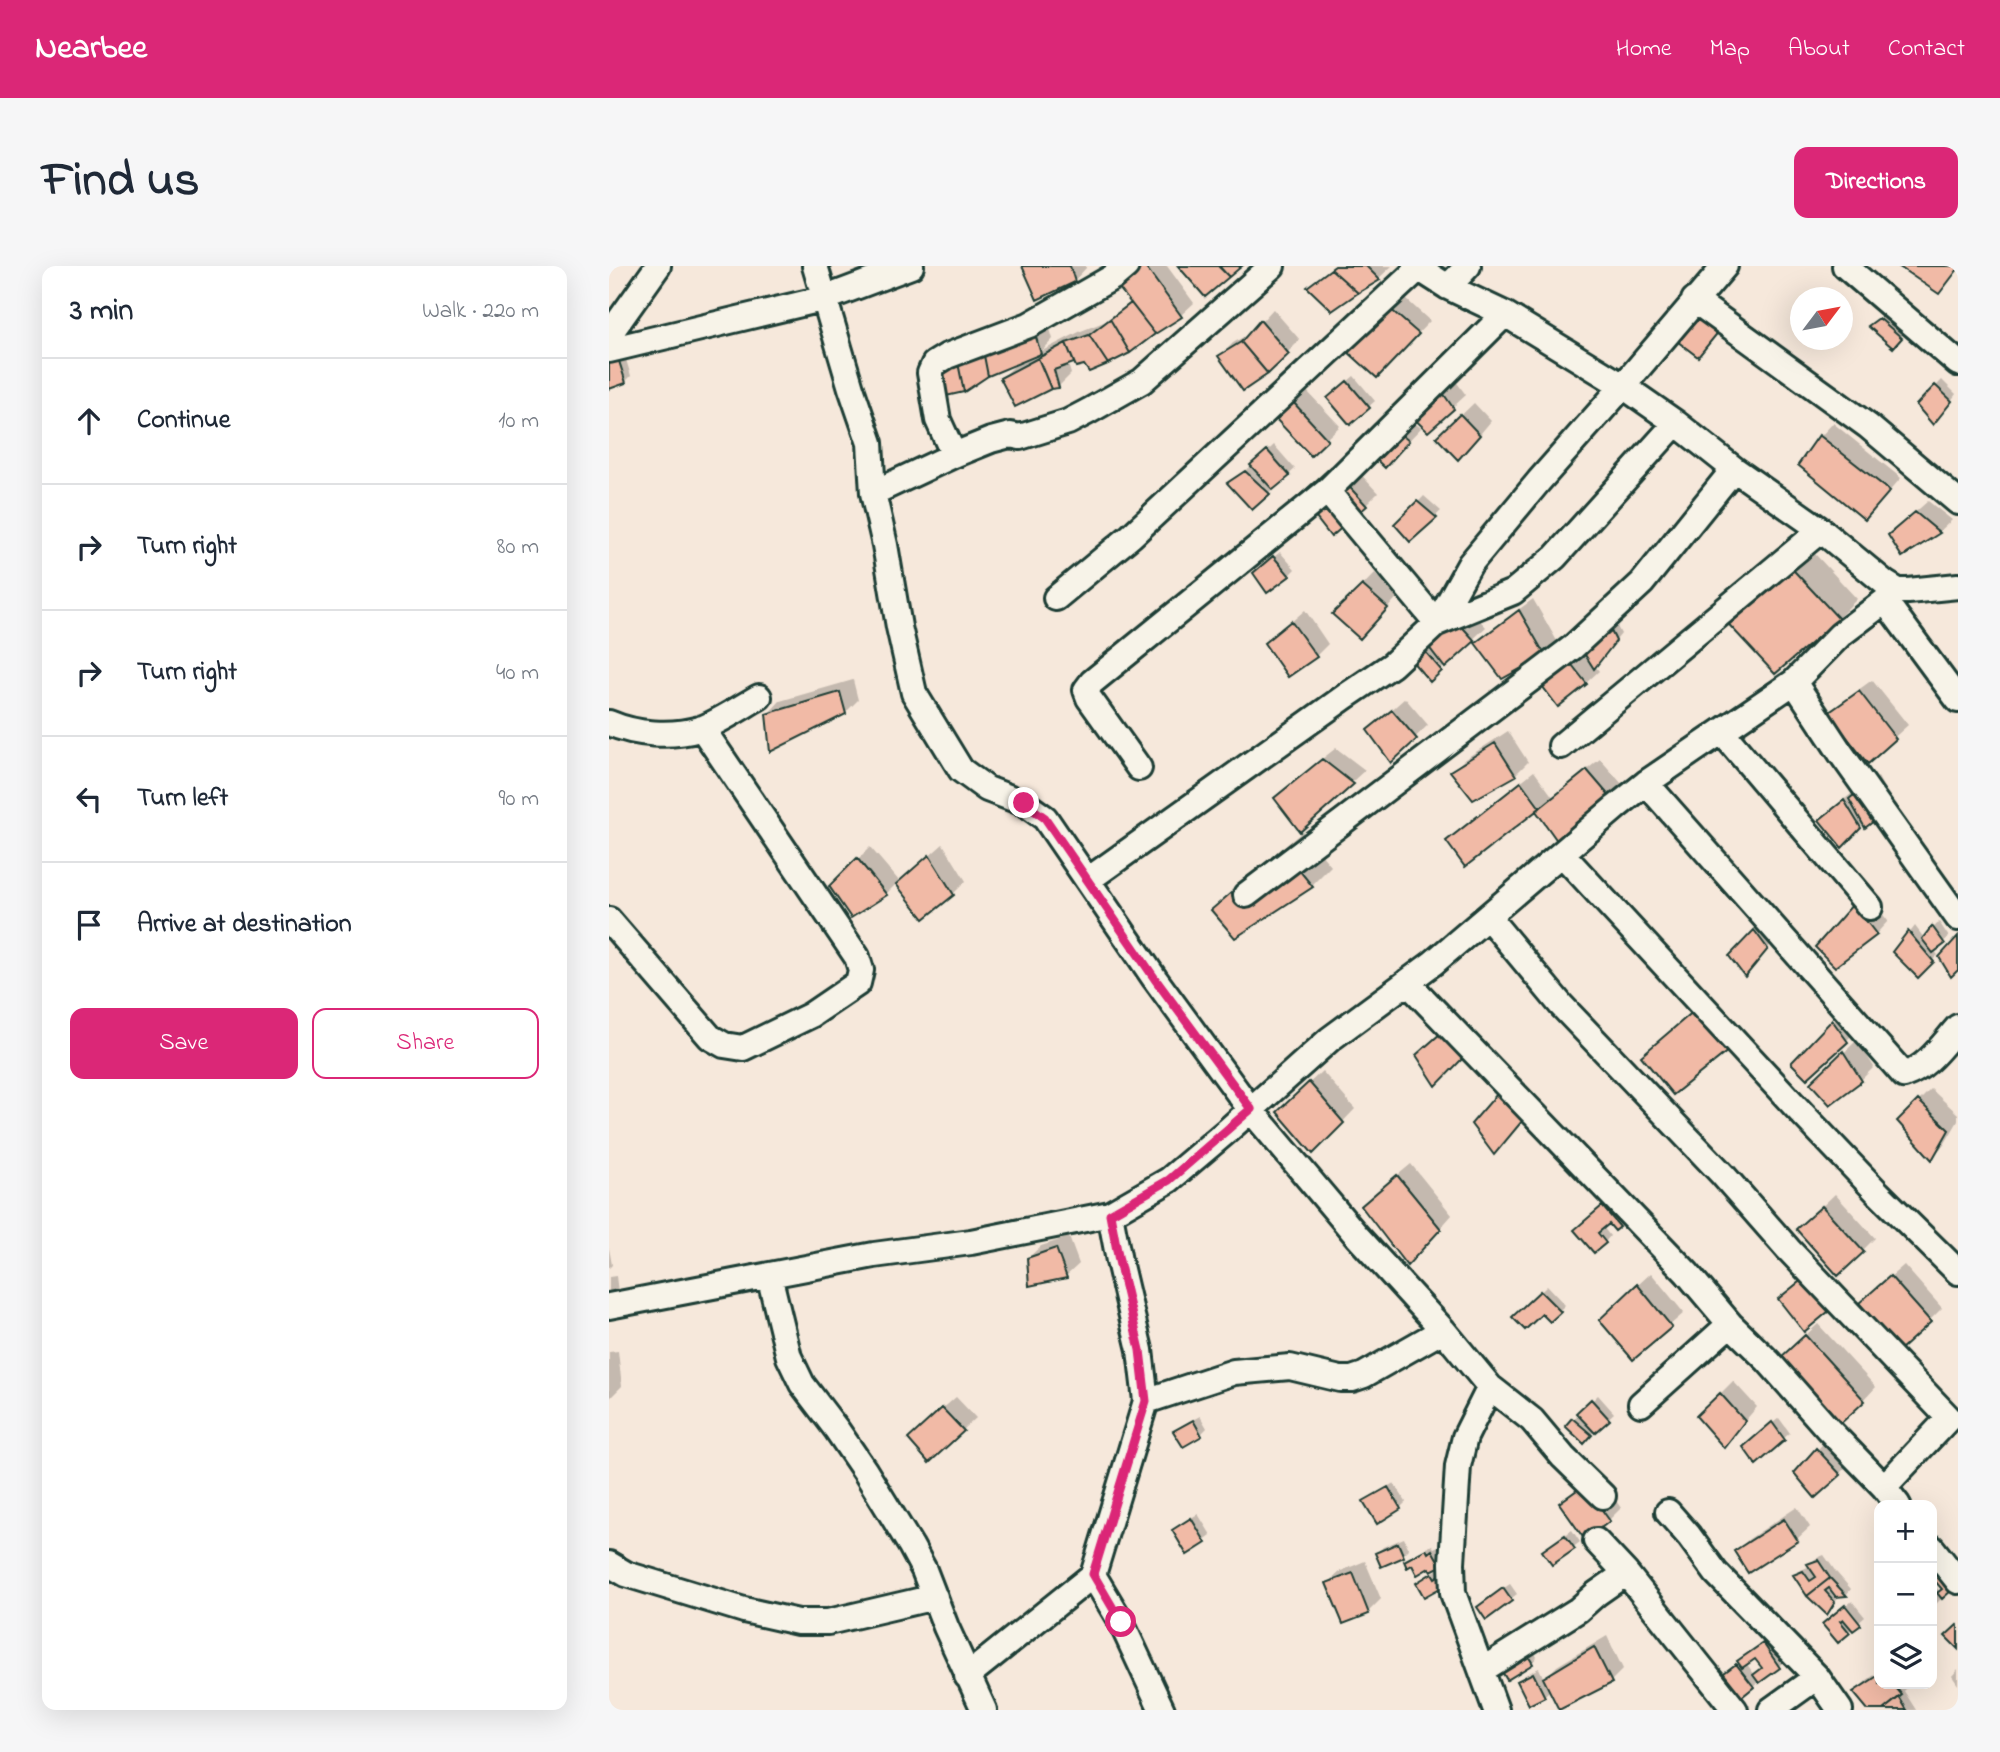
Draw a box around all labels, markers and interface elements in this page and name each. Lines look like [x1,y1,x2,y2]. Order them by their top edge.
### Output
text: Nearbee [35,25,147,73]
text: Home [1616,32,1672,67]
text: Map [1710,32,1750,67]
text: About [1788,32,1850,67]
text: Contact [1888,32,1965,67]
text: Find us [42,146,199,218]
button: Directions [1794,147,1958,218]
north arrow [1790,287,1853,350]
text: 3 min [70,290,133,334]
text: Walk · 220 m [422,295,539,328]
icon: ahead [70,402,108,440]
text: Continue [137,402,230,440]
text: 10 m [498,405,539,438]
icon: right [70,528,108,566]
text: Turn right [137,528,237,566]
text: 80 m [497,531,539,564]
icon: right [70,654,108,692]
text: Turn right [137,654,237,692]
text: 40 m [496,657,539,690]
icon: left [70,780,108,818]
text: Turn left [137,780,228,818]
text: 90 m [499,783,539,816]
route end [1008,787,1039,818]
icon: arrive [70,906,108,944]
text: Arrive at destination [137,906,352,944]
button: Save [70,1008,298,1079]
button: Share [312,1008,539,1079]
map controls [1874,1500,1937,1689]
button: + [1874,1500,1937,1563]
button: − [1874,1563,1937,1626]
route start [1105,1606,1136,1637]
button: layers [1874,1626,1937,1689]

